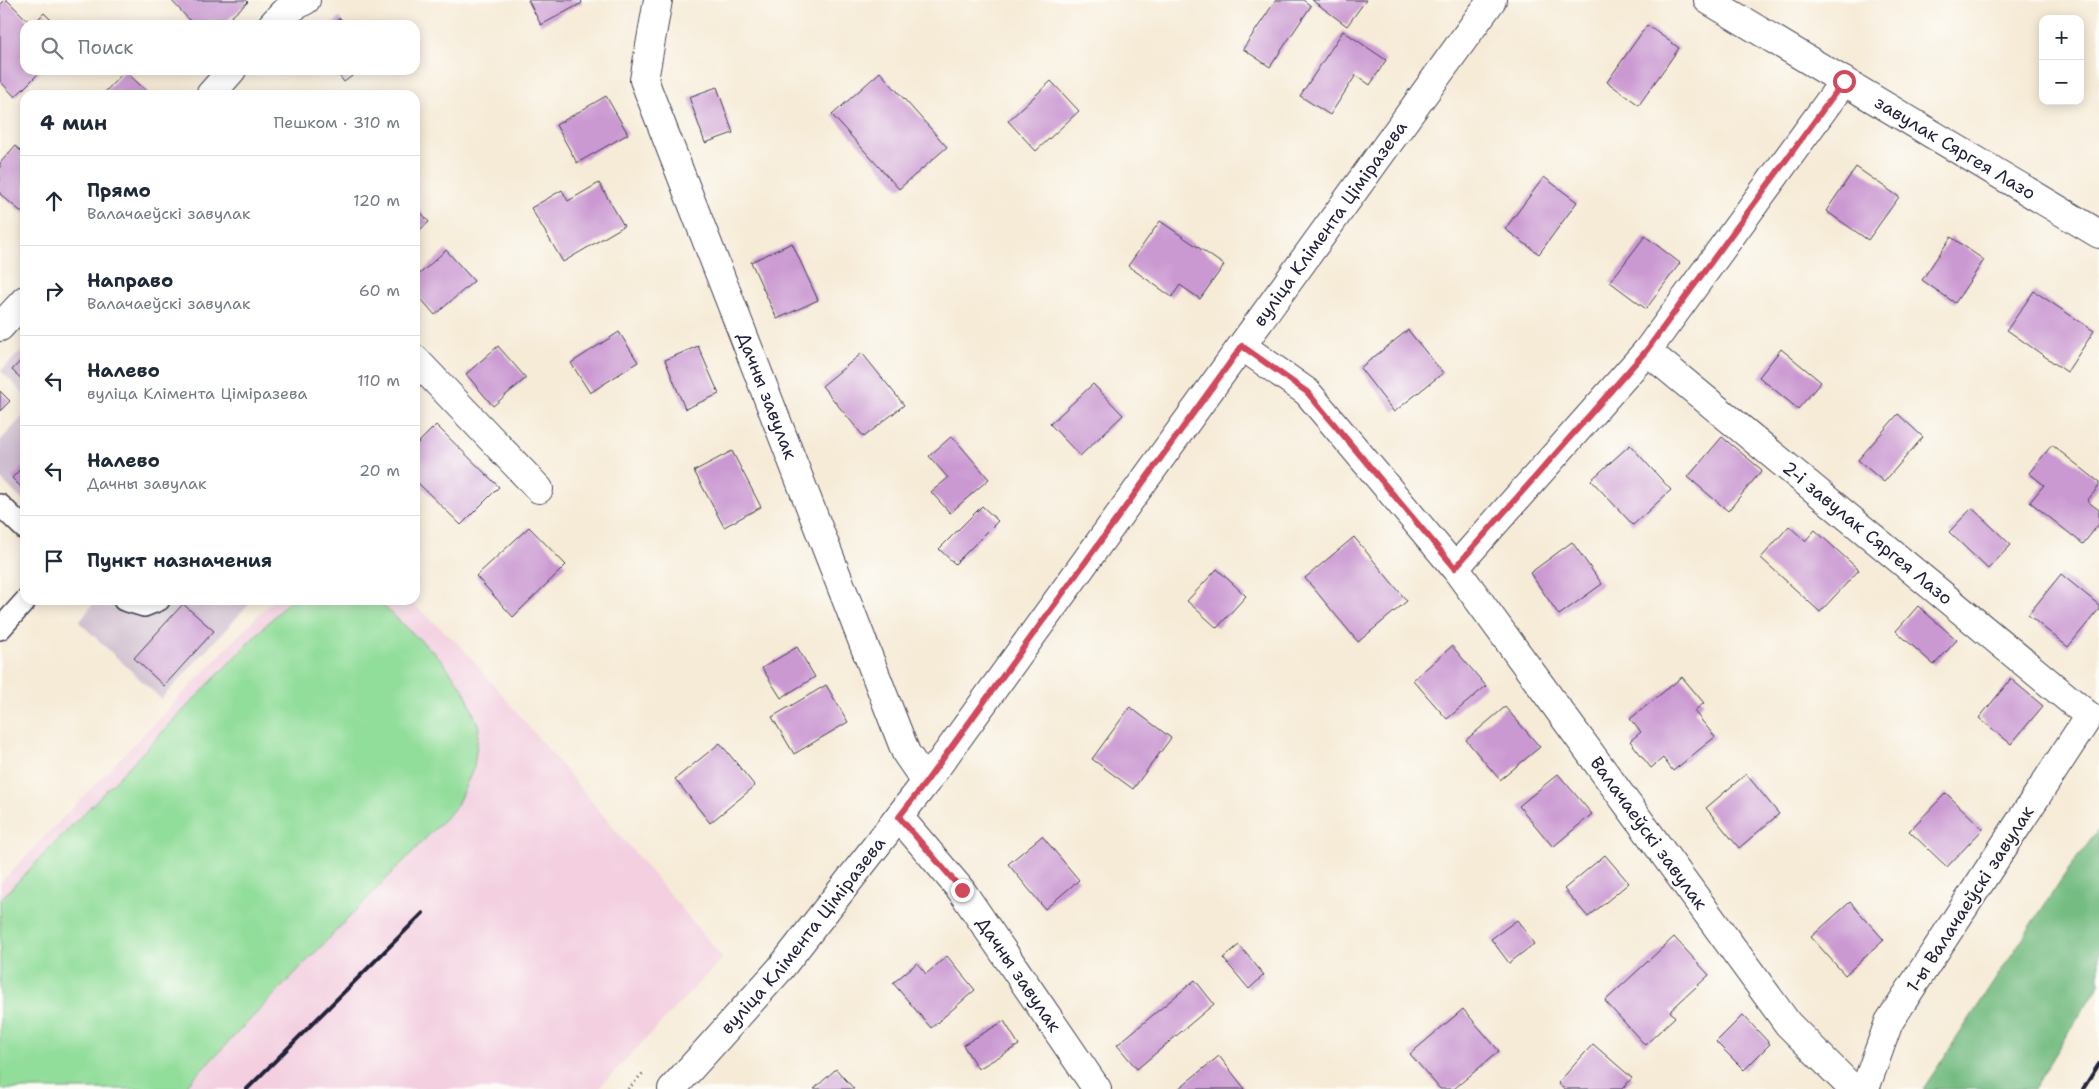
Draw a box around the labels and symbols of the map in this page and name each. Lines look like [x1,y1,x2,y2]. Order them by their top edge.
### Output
route start [1833,70,1856,93]
street label: завулак Сяргея Лазо [1870,90,2040,205]
street label: вуліца Клімента Ціміразева [1248,116,1413,331]
street label: Дачны завулак [731,329,803,463]
street label: 2-і завулак Сяргея Лазо [1778,456,1958,610]
street label: Валачаеўскі завулак [1585,752,1713,915]
street label: 1-ы Валачаеўскі завулак [1901,801,2040,997]
street label: вуліца Клімента Ціміразева [715,832,891,1039]
route end [951,879,974,902]
street label: Дачны завулак [971,912,1067,1037]

